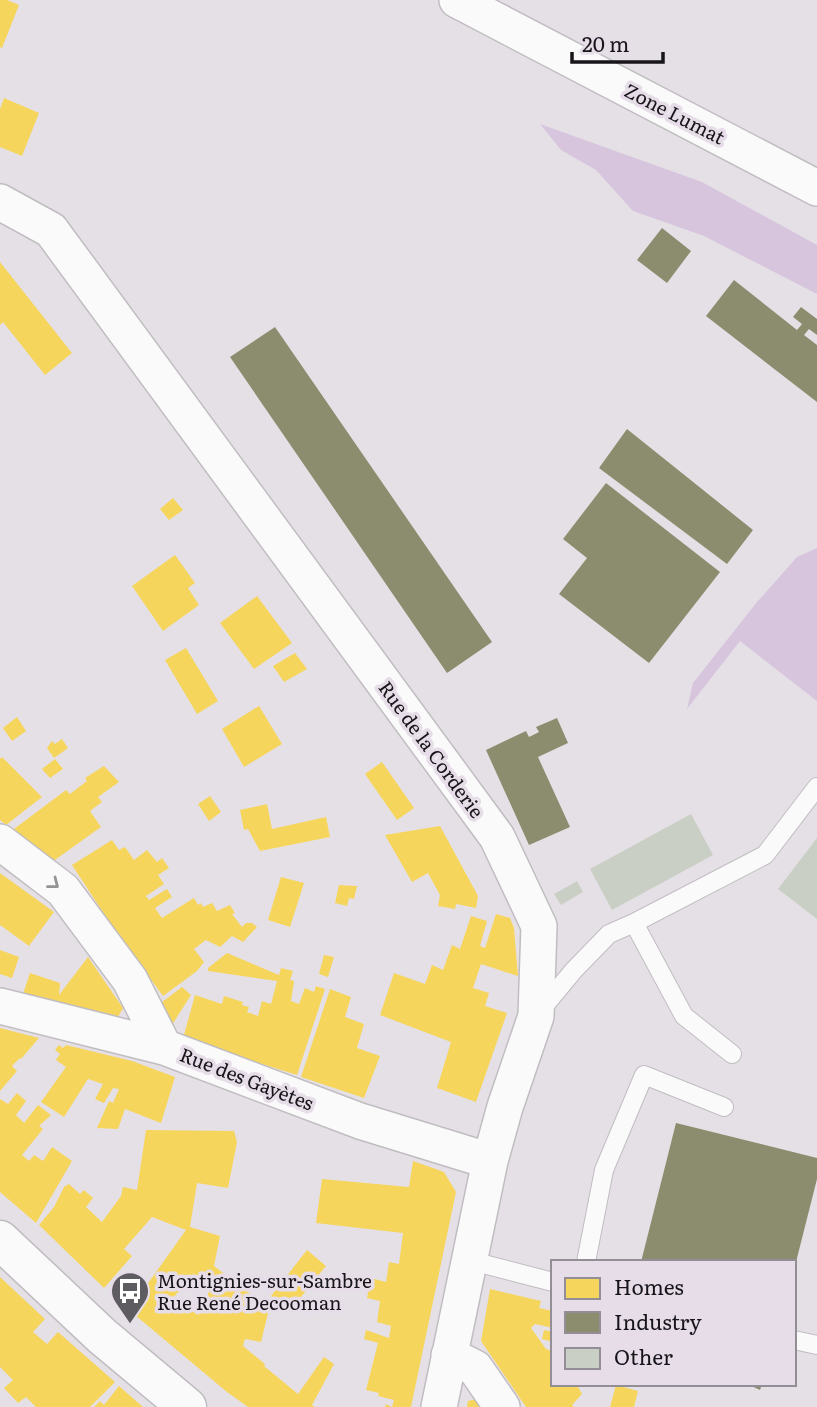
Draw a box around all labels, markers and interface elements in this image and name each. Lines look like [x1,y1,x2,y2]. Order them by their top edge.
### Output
scale bar [572,21,663,65]
text: 20 m [582,27,629,58]
street label: Zone Lumat [620,76,730,150]
street label: Rue de la Corderie [373,675,491,823]
one-way arrow [46,875,59,888]
street label: Rue des Gayètes [176,1040,318,1117]
legend [551,1260,796,1386]
place label: Montignies-sur-Sambre Rue René Decooman [157,1266,372,1316]
bus stop icon: Montignies-sur-Sambre Rue René Decooman [109,1270,151,1325]
text: Homes [614,1270,684,1301]
text: Industry [614,1305,702,1336]
text: Other [614,1340,673,1371]

